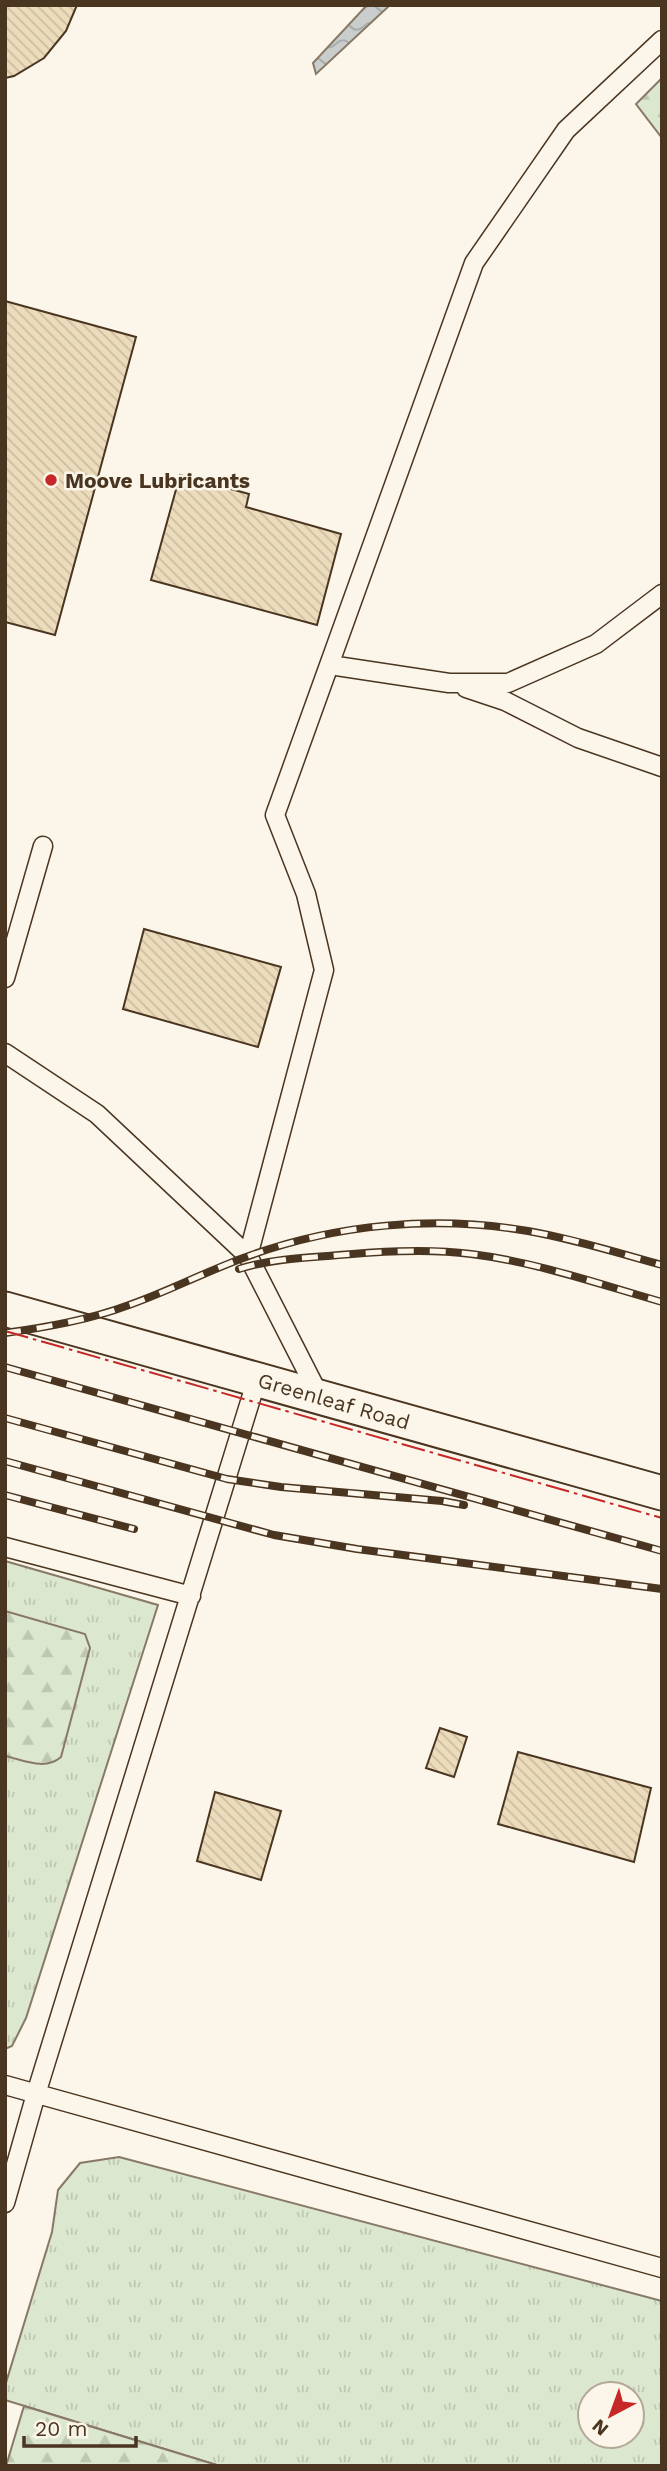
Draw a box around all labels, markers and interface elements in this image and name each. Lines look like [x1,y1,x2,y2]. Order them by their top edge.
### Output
place label: Moove Lubricants [65,468,250,493]
marker: Moove Lubricants [43,472,59,488]
street label: Greenleaf Road [255,1367,413,1435]
north arrow [576,2380,646,2450]
scale bar [24,2404,136,2448]
text: N [587,2414,613,2441]
text: 20 m [35,2416,87,2441]

